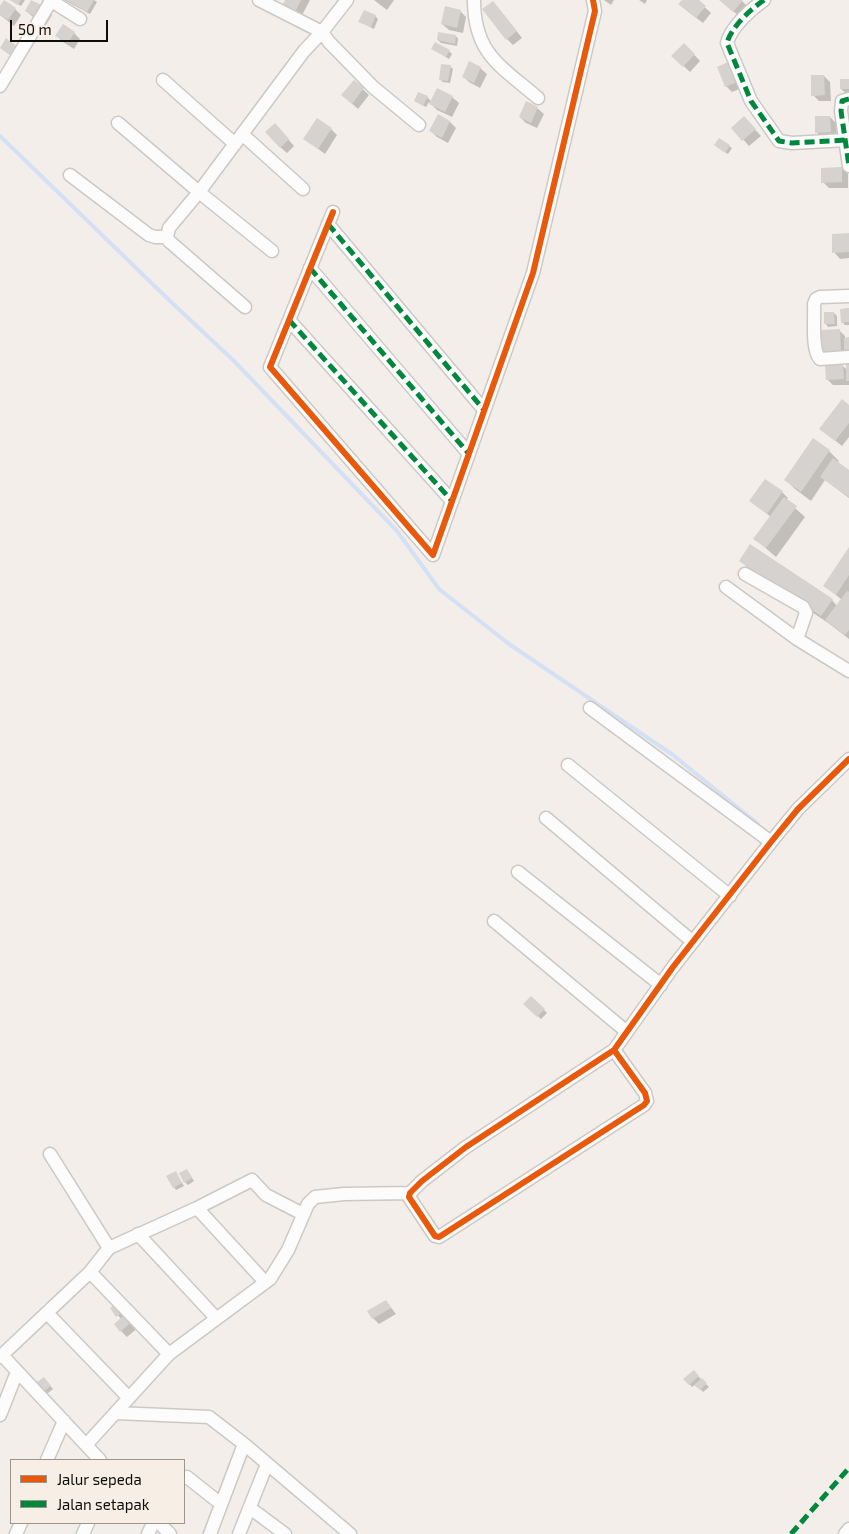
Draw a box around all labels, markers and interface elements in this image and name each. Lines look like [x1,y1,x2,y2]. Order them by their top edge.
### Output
scale bar [12,10,110,42]
text: 50 m [18,20,52,38]
legend [10,1459,185,1524]
text: Jalur sepeda [57,1470,142,1488]
text: Jalan setapak [57,1495,149,1513]

